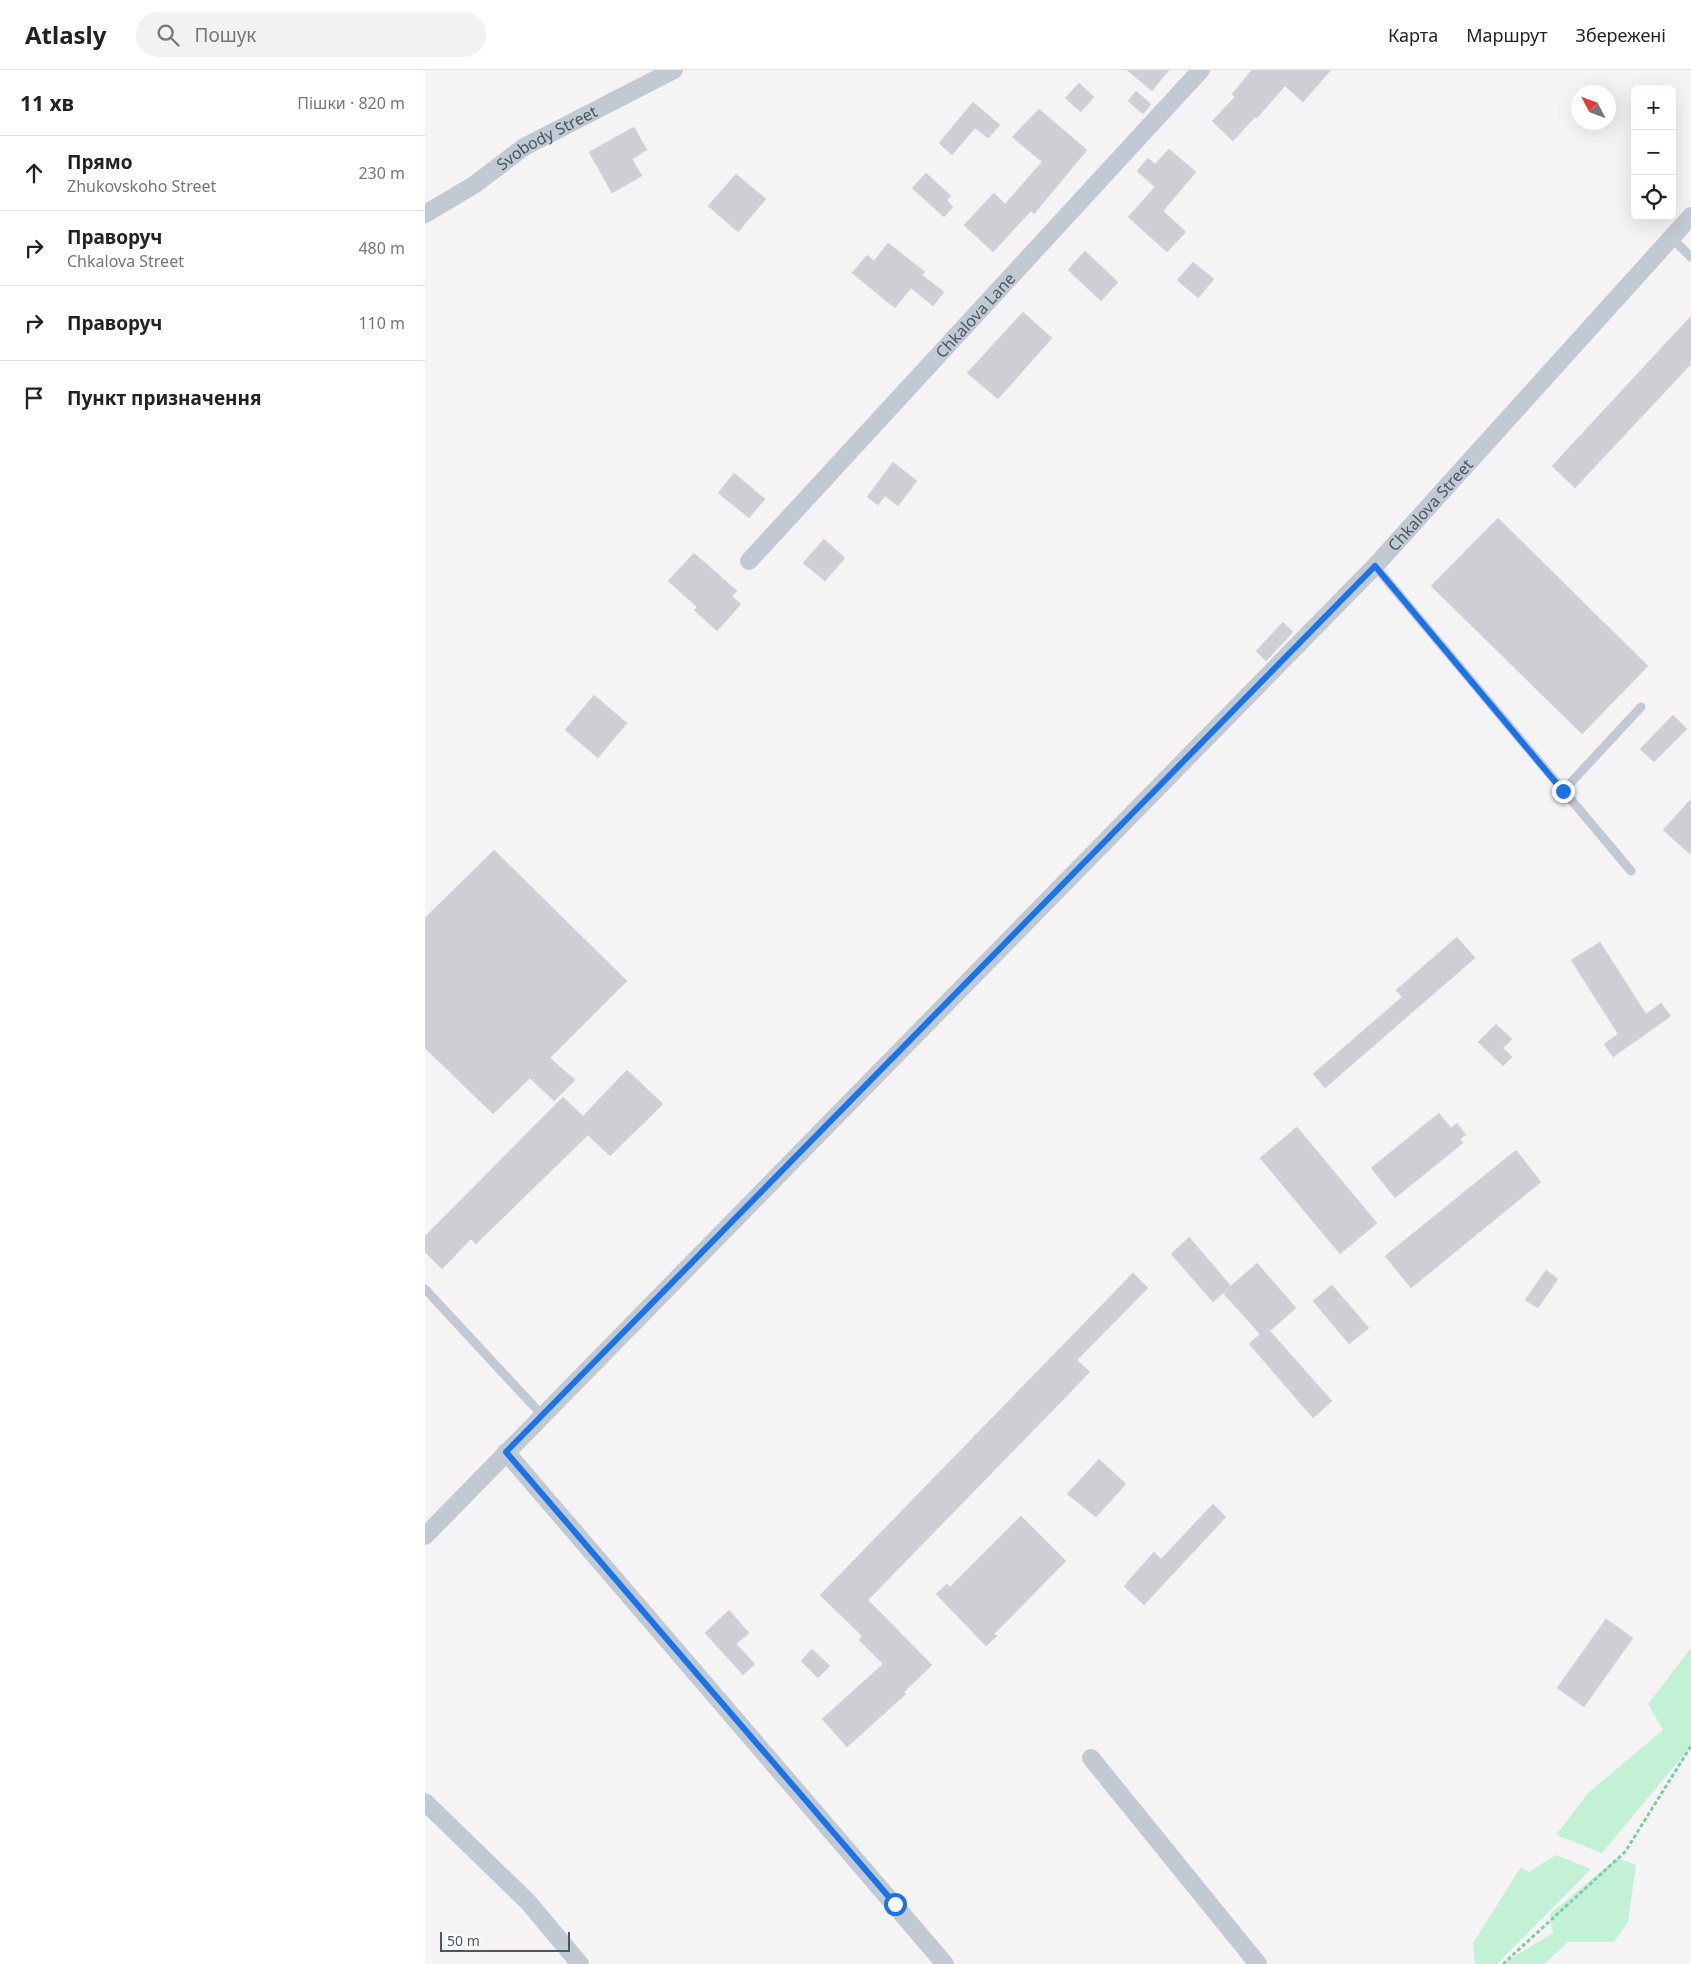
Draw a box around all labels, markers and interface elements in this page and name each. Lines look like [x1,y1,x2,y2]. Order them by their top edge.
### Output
search box [136,12,486,57]
text: Atlasly [25,18,106,51]
icon: search [154,21,182,49]
text: Пошук [194,22,256,48]
text: Карта [1388,23,1438,47]
text: Маршрут [1466,23,1548,47]
text: Збережені [1576,23,1666,47]
north arrow [1571,85,1616,130]
map controls [1631,85,1676,220]
button: + [1631,85,1676,130]
text: 11 хв [20,89,74,117]
text: Пішки · 820 m [297,92,405,114]
street label: Svobody Street [492,100,601,175]
button: − [1631,130,1676,175]
text: Прямо [67,149,133,175]
icon: ahead [20,159,48,187]
text: 230 m [358,162,405,184]
text: Zhukovskoho Street [67,175,216,197]
button: locate [1631,175,1676,220]
text: Праворуч [67,224,162,250]
icon: right [20,234,48,262]
text: 480 m [358,237,405,259]
text: Chkalova Street [67,250,184,272]
street label: Chkalova Lane [930,268,1020,363]
icon: right [20,309,48,337]
text: Праворуч [67,310,162,336]
text: 110 m [358,312,405,334]
icon: arrive [20,384,48,412]
text: Пункт призначення [67,385,261,411]
street label: Chkalova Street [1383,454,1478,556]
route end [1552,780,1575,803]
route start [884,1893,907,1916]
scale bar [440,1929,570,1952]
text: 50 m [447,1931,480,1950]

